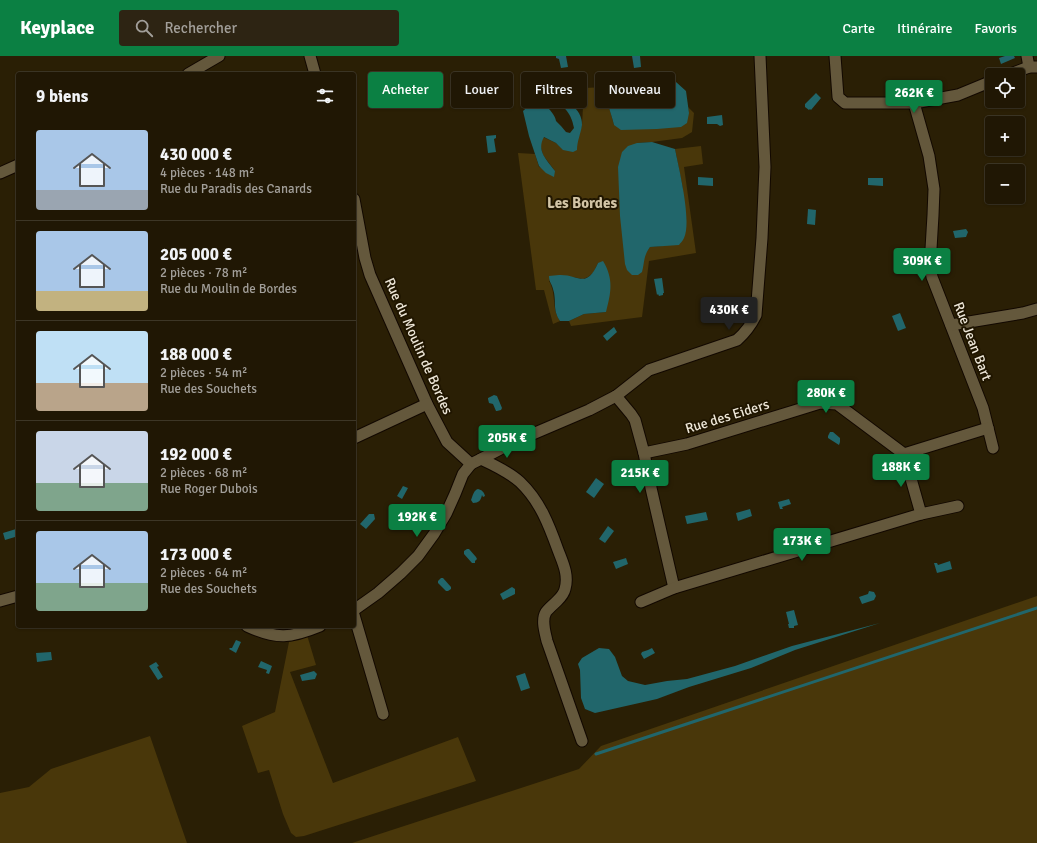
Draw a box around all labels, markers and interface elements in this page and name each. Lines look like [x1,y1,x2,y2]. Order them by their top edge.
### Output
search box [119,10,399,46]
text: Keyplace [20,16,95,40]
icon: search [133,17,155,39]
text: Rechercher [165,19,237,37]
text: Carte [842,20,875,37]
text: Itinéraire [897,20,953,37]
text: Favoris [975,20,1017,37]
map controls [985,68,1025,204]
button: locate [985,68,1025,108]
chip: Acheter [368,72,443,108]
chip: Louer [451,72,513,108]
chip: Filtres [521,72,587,108]
chip: Nouveau [595,72,675,108]
pin: 262K € [881,80,947,114]
icon: filters [314,85,336,107]
text: 262K € [894,85,934,101]
text: 9 biens [36,86,88,107]
button: + [985,116,1025,156]
text: 430 000 € [160,144,232,165]
icon: home [68,146,116,194]
button: − [985,164,1025,204]
text: 4 pièces · 148 m² [160,165,254,181]
text: Rue du Paradis des Canards [160,181,312,197]
district label: Les Bordes [547,194,617,212]
text: 205 000 € [160,244,232,265]
icon: home [68,247,116,295]
pin: 309K € [889,248,955,282]
text: 309K € [902,253,942,269]
text: 2 pièces · 78 m² [160,265,247,281]
street label: Rue du Moulin de Bordes [381,275,456,417]
text: Rue du Moulin de Bordes [160,281,297,297]
pin: 430K € [696,297,762,331]
street label: Rue Jean Bart [950,299,995,383]
text: 430K € [709,302,749,318]
text: 188 000 € [160,344,232,365]
icon: home [68,347,116,395]
text: 2 pièces · 54 m² [160,365,247,381]
pin: 280K € [793,380,859,414]
text: Rue des Souchets [160,381,257,397]
text: 280K € [806,385,846,401]
street label: Rue des Eiders [683,396,771,437]
pin: 205K € [474,425,540,459]
text: 205K € [487,430,527,446]
text: 192 000 € [160,444,232,465]
icon: home [68,447,116,495]
pin: 188K € [868,454,934,488]
text: 188K € [881,459,921,475]
pin: 215K € [607,460,673,494]
text: 2 pièces · 68 m² [160,465,247,481]
text: 215K € [620,465,660,481]
text: Rue Roger Dubois [160,481,258,497]
pin: 192K € [384,504,450,538]
text: 192K € [397,509,437,525]
pin: 173K € [769,528,835,562]
text: 173K € [782,533,822,549]
text: 173 000 € [160,544,232,565]
icon: home [68,547,116,595]
text: 2 pièces · 64 m² [160,565,247,581]
text: Rue des Souchets [160,581,257,597]

